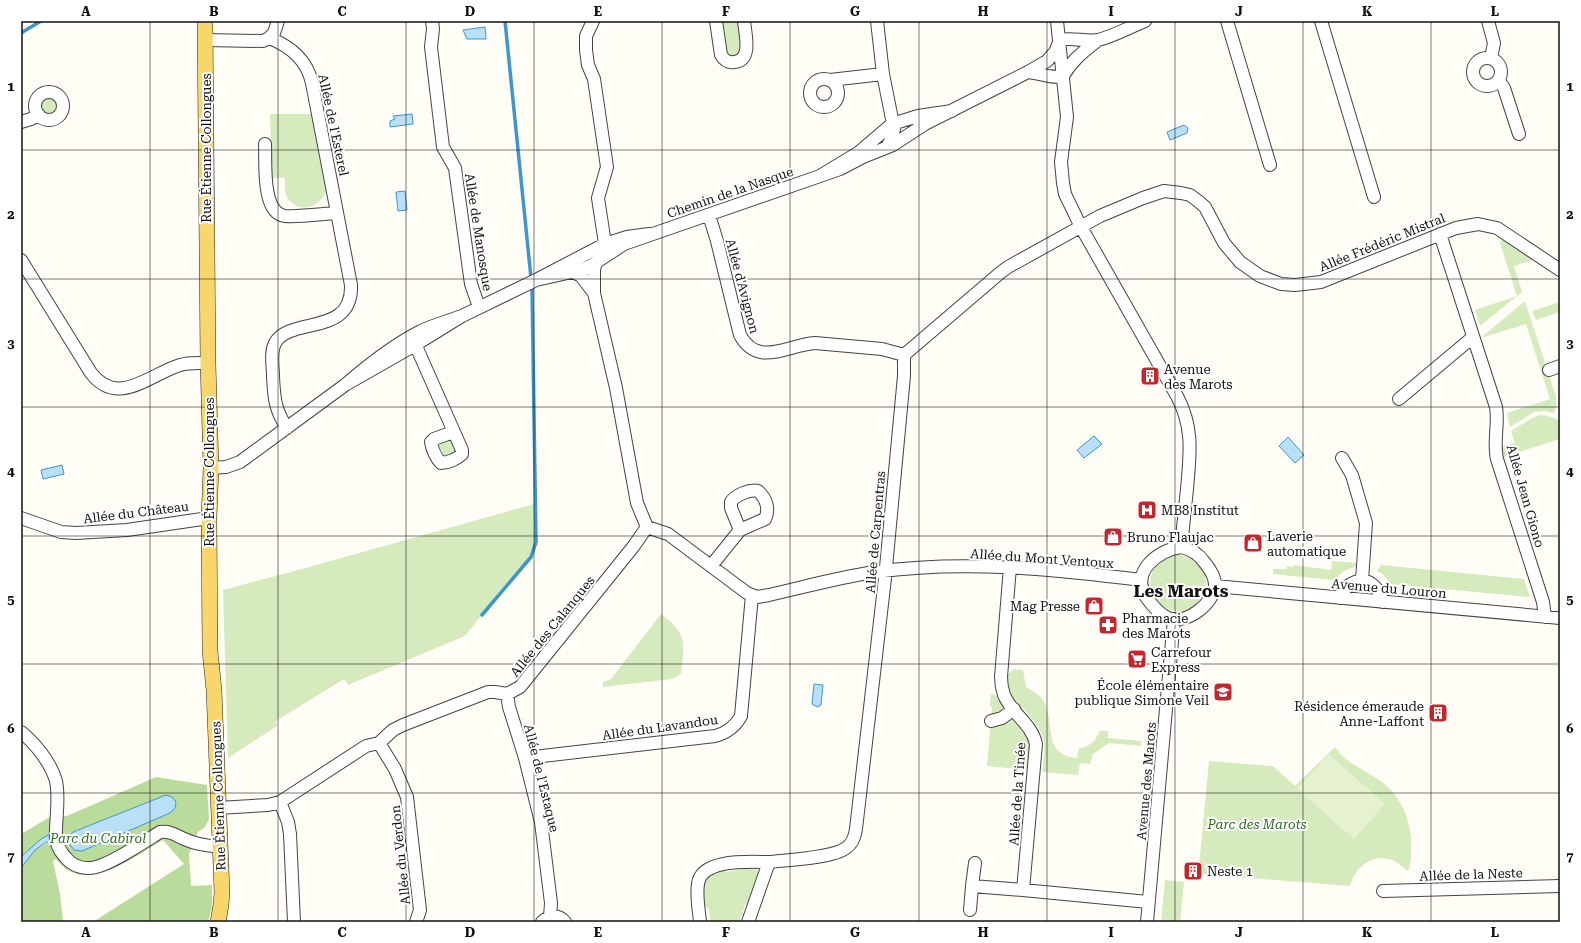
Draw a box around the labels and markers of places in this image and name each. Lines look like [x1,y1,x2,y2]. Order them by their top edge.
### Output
place label: Avenue des Marots [1164,362,1232,392]
building icon: Avenue des Marots [1139,365,1161,387]
hospital icon: MB8 Institut [1136,499,1158,521]
place label: MB8 Institut [1161,503,1239,518]
shop icon: Bruno Flaujac [1102,526,1124,548]
place label: Laverie automatique [1267,529,1346,559]
place label: Bruno Flaujac [1127,530,1214,545]
shop icon: Laverie automatique [1242,532,1264,554]
shop icon: Mag Presse [1083,595,1105,617]
place label: Mag Presse [1010,599,1080,614]
place label: Pharmacie des Marots [1122,611,1190,641]
pharmacy icon: Pharmacie des Marots [1097,614,1119,636]
place label: Carrefour Express [1151,645,1212,675]
supermarket icon: Carrefour Express [1126,648,1148,670]
place label: École élémentaire publique Simone Veil [1074,677,1209,708]
school or university icon: École élémentaire publique Simone Veil [1212,681,1234,703]
place label: Résidence émeraude Anne-Laffont [1294,699,1424,729]
building icon: Résidence émeraude Anne-Laffont [1427,702,1449,724]
building icon: Neste 1 [1182,860,1204,882]
place label: Neste 1 [1207,864,1253,879]

